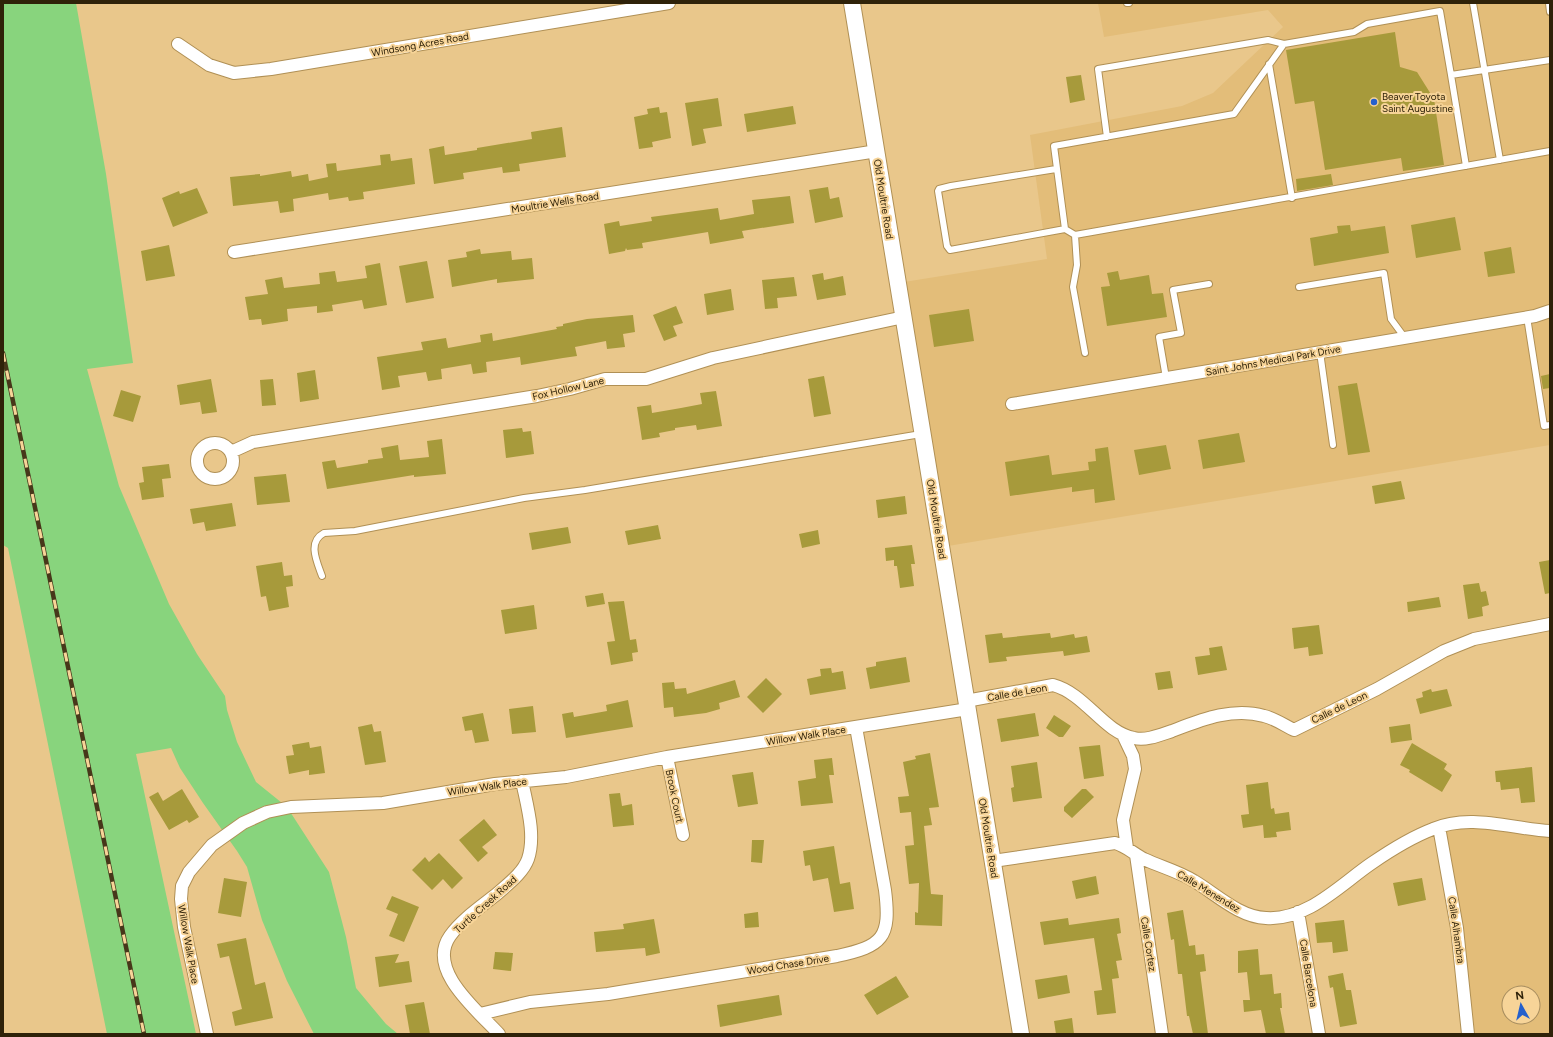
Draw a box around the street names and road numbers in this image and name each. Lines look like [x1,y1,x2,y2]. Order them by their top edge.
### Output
street label: Windsong Acres Road [370,29,470,59]
street label: Old Moultrie Road [871,158,896,240]
street label: Moultrie Wells Road [510,189,600,216]
street label: Saint Johns Medical Park Drive [1205,342,1342,379]
street label: Fox Hollow Lane [531,374,606,403]
street label: Old Moultrie Road [924,478,949,560]
street label: Calle de Leon [986,681,1048,704]
street label: Calle de Leon [1309,688,1370,727]
street label: Willow Walk Place [766,723,847,748]
street label: Brook Court [663,768,687,824]
street label: Willow Walk Place [447,774,528,799]
street label: Old Moultrie Road [976,797,1001,879]
street label: Calle Menendez [1175,867,1243,915]
street label: Turtle Creek Road [451,873,519,936]
street label: Calle Alhambra [1445,896,1468,964]
street label: Willow Walk Place [175,904,202,985]
street label: Calle Cortez [1138,916,1159,972]
street label: Calle Barcelona [1297,938,1320,1008]
street label: Wood Chase Drive [746,952,830,977]

